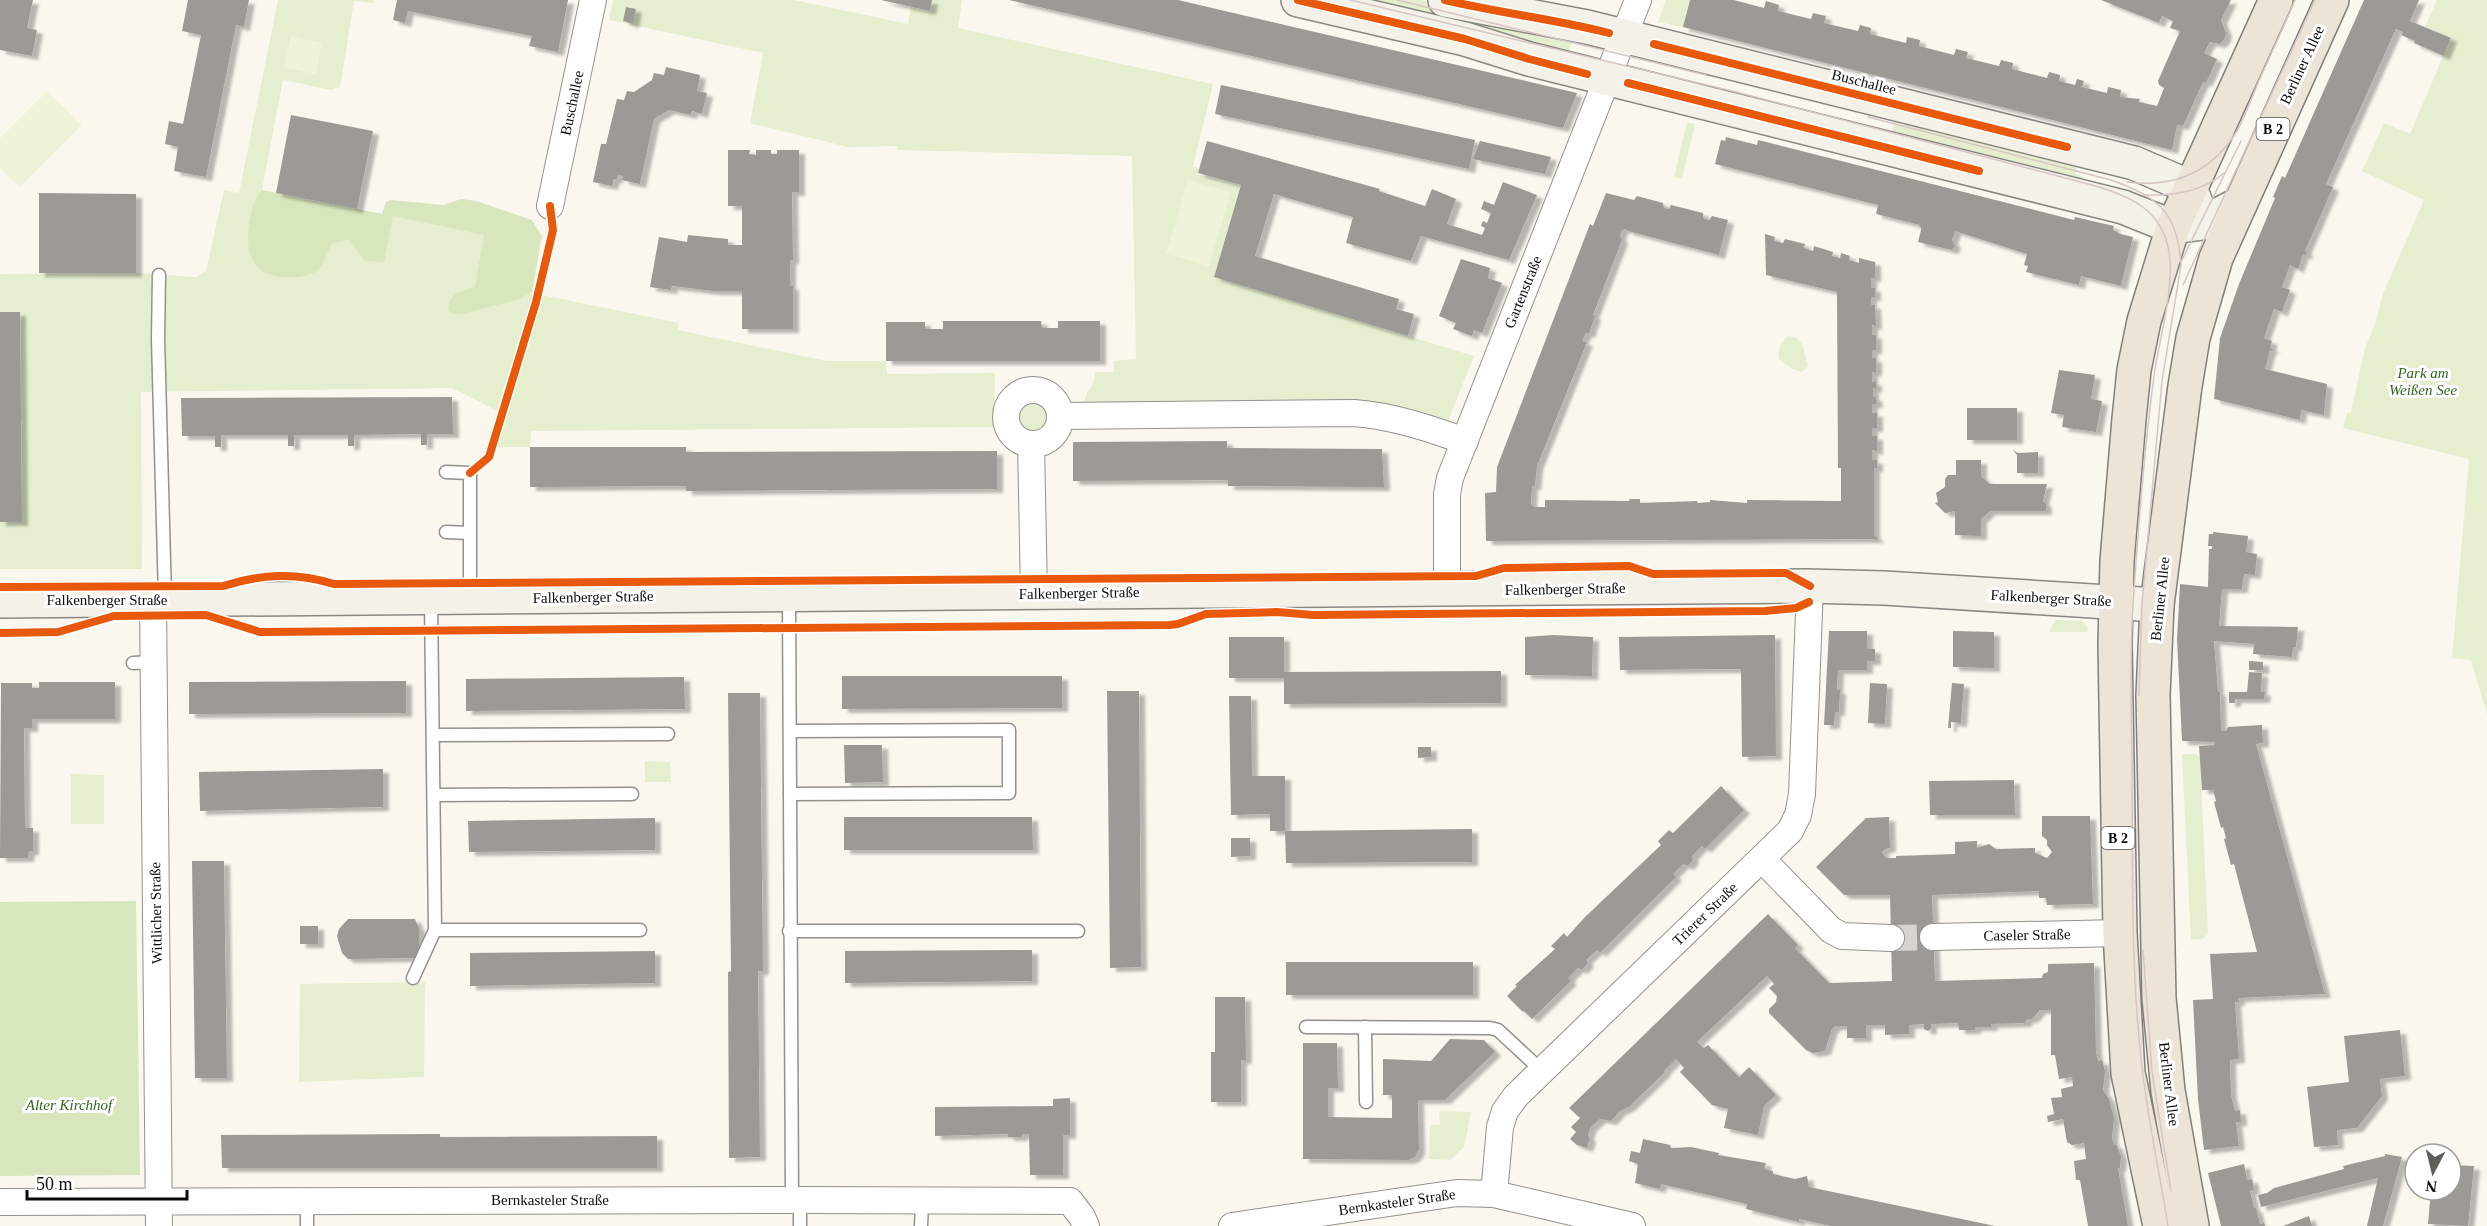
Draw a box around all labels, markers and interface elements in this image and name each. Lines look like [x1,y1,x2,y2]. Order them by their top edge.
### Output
street label: Berliner Allee [2277,23,2327,107]
street label: Buschallee [1830,66,1898,98]
street label: Buschallee [557,69,587,137]
road number: B 2 [2256,118,2290,140]
street label: Gartenstraße [1501,253,1545,331]
park label: Park am Weißen See [2389,365,2457,398]
street label: Berliner Allee [2148,556,2172,642]
street label: Falkenberger Straße [1504,580,1626,598]
street label: Falkenberger Straße [1018,584,1140,602]
street label: Falkenberger Straße [1990,587,2112,609]
street label: Falkenberger Straße [532,588,654,606]
street label: Falkenberger Straße [47,592,168,608]
road number: B 2 [2102,827,2134,849]
street label: Wittlicher Straße [147,861,165,964]
street label: Trierer Straße [1670,879,1741,949]
street label: Caseler Straße [1983,926,2071,944]
street label: Berliner Allee [2156,1041,2182,1127]
park label: Alter Kirchhof [25,1097,114,1113]
north arrow [2403,1142,2463,1202]
scale bar [27,1163,188,1201]
text: 50 m [36,1174,73,1194]
text: N [2424,1177,2438,1196]
street label: Bernkasteler Straße [1338,1186,1457,1218]
street label: Bernkasteler Straße [491,1192,609,1208]

